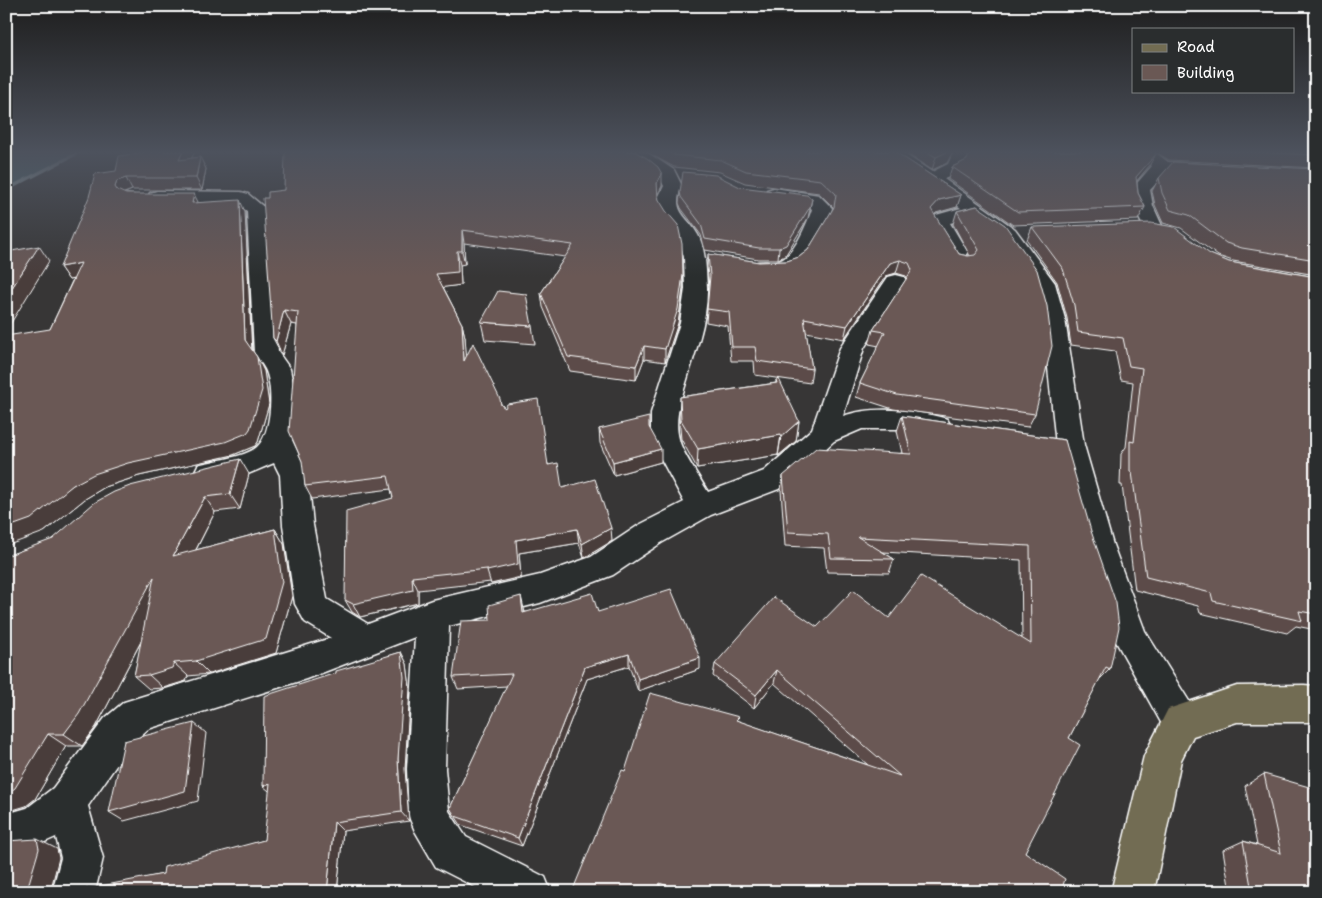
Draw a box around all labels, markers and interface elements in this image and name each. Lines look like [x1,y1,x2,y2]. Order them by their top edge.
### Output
legend [1132,28,1294,92]
text: Road [1177,37,1215,57]
text: Building [1177,63,1234,83]

